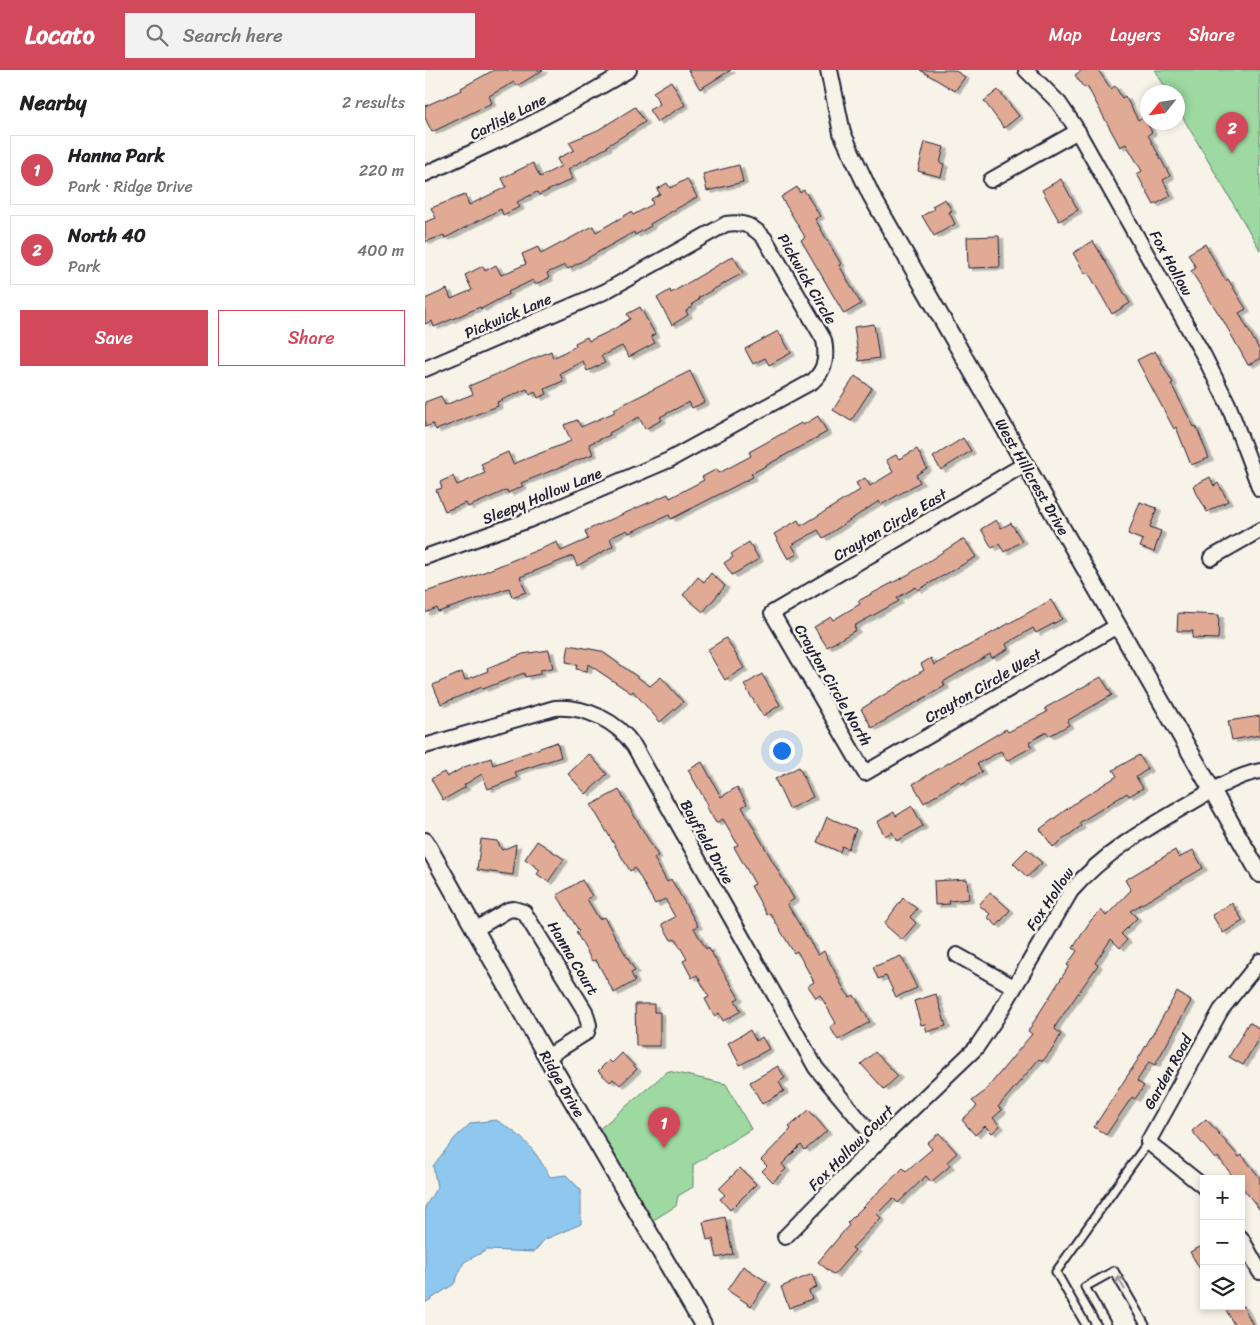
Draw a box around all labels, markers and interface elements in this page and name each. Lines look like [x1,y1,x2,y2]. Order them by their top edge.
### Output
search box [125,13,475,58]
text: Locato [25,14,95,56]
text: Search here [183,19,283,52]
text: Map [1049,19,1082,51]
text: Layers [1110,19,1161,51]
text: Share [1189,19,1235,51]
icon: search [143,21,171,49]
text: Nearby [20,84,86,122]
north arrow [1140,85,1185,130]
street label: Carlisle Lane [465,86,551,147]
text: 2 results [342,88,405,117]
pin: 2 [1216,112,1248,153]
text: Hanna Park [68,139,165,172]
text: 1 [34,156,40,185]
text: 220 m [359,156,404,185]
text: Park · Ridge Drive [68,172,193,201]
text: North 40 [68,219,146,252]
street label: Fox Hollow [1142,225,1200,301]
street label: Pickwick Circle [770,228,844,330]
text: 2 [32,236,42,265]
text: 400 m [357,236,404,265]
text: Park [68,252,101,281]
street label: Pickwick Lane [460,286,556,346]
button: Save [20,310,208,366]
button: Share [218,310,405,366]
street label: West Hillcrest Drive [988,413,1076,541]
street label: Sleepy Hollow Lane [478,460,606,532]
street label: Crayton Circle East [828,481,953,568]
street label: Crayton Circle North [787,619,879,751]
street label: Crayton Circle West [919,641,1047,730]
your location [769,738,795,764]
street label: Bayfield Drive [673,795,741,889]
street label: Fox Hollow [1019,861,1081,936]
street label: Hanna Court [540,916,606,1001]
street label: Garden Road [1137,1029,1200,1114]
street label: Ridge Drive [532,1045,592,1123]
street label: Fox Hollow Court [802,1098,901,1197]
pin: 1 [648,1107,680,1148]
map controls [1200,1175,1245,1310]
button: + [1200,1175,1245,1220]
button: − [1200,1220,1245,1265]
button: layers [1200,1265,1245,1310]
one-way arrow [1116,1275,1126,1290]

